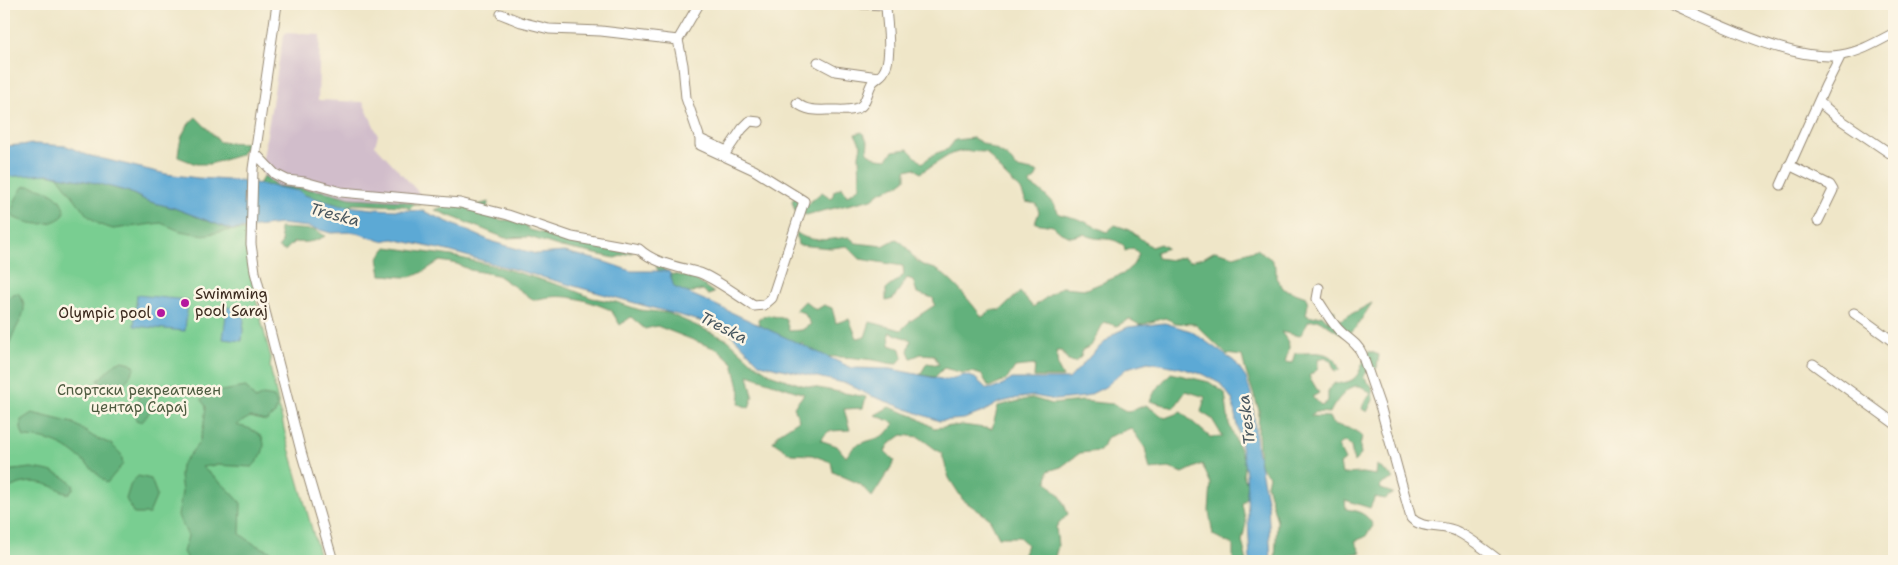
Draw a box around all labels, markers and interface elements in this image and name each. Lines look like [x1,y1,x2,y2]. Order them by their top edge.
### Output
water label: Treska [308,198,362,231]
place label: Swimming pool Saraj [195,284,268,321]
marker: Swimming pool Saraj [179,297,191,309]
place label: Olympic pool [58,303,151,323]
marker: Olympic pool [155,307,167,319]
water label: Treska [697,307,751,348]
park label: Спортски рекреативен центар Сарај [57,380,221,417]
water label: Treska [1233,394,1260,446]

